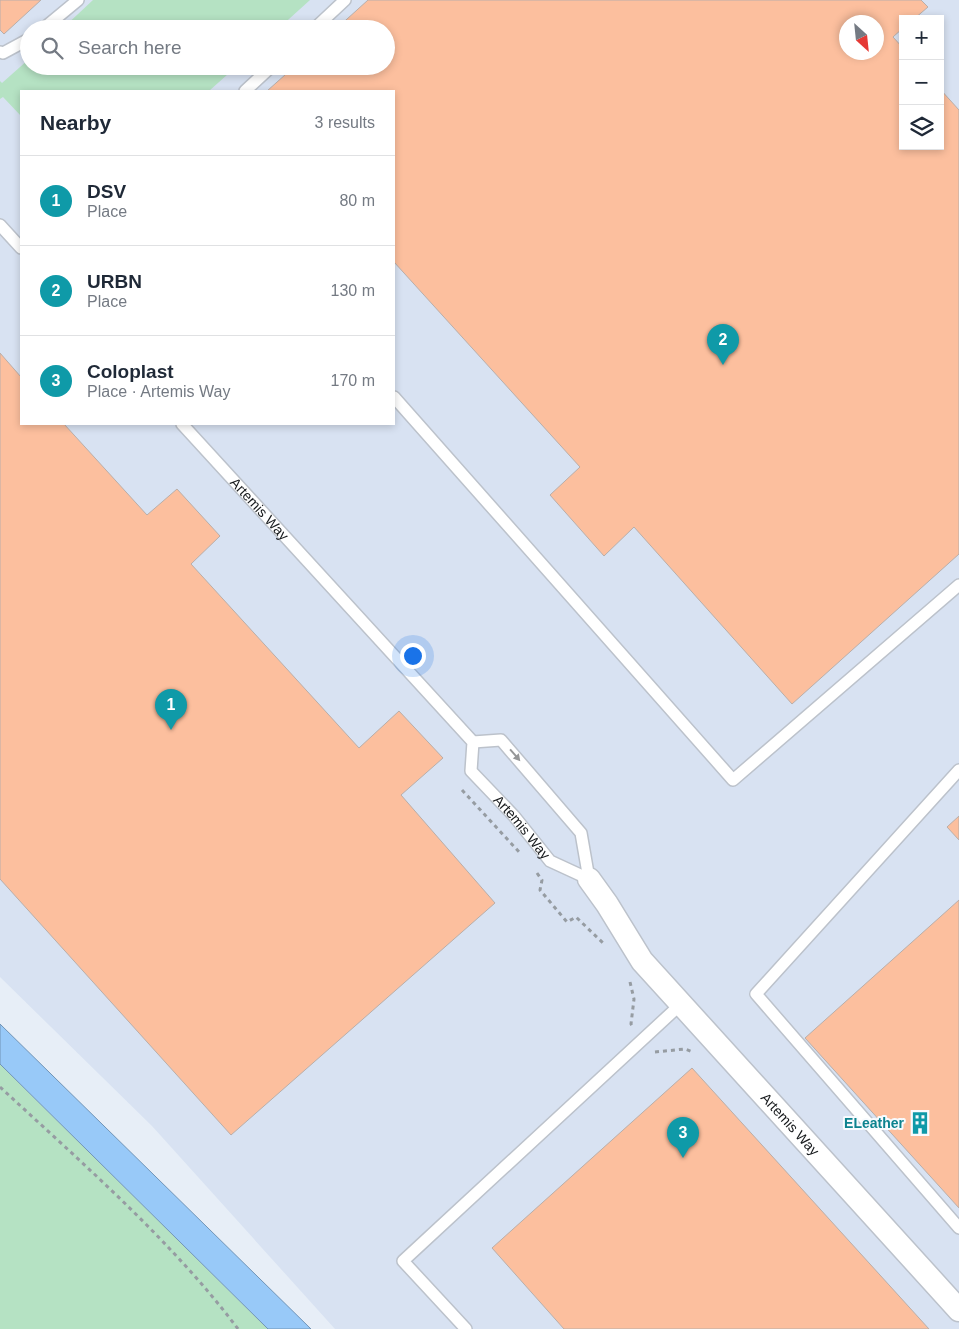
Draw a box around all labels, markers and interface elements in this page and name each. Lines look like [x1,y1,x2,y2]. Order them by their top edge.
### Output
north arrow [839,15,884,60]
map controls [899,15,944,150]
button: + [899,15,944,60]
search box [20,20,395,75]
icon: search [38,34,66,62]
text: Search here [78,37,182,58]
button: − [899,60,944,105]
button: layers [899,105,944,150]
text: Nearby [40,111,111,134]
text: 3 results [315,114,375,131]
text: DSV [87,181,126,202]
text: 1 [52,192,60,209]
text: 80 m [339,192,375,209]
text: Place [87,203,127,220]
text: URBN [87,271,142,292]
text: 2 [52,282,60,299]
text: 130 m [331,282,375,299]
text: Place [87,293,127,310]
pin: 2 [707,324,739,365]
text: Coloplast [87,361,174,382]
text: 3 [52,372,60,389]
text: 170 m [331,372,375,389]
text: Place · Artemis Way [87,383,230,400]
street label: Artemis Way [227,474,292,543]
your location [400,643,426,669]
pin: 1 [155,689,187,730]
one-way arrow [509,749,520,762]
street label: Artemis Way [490,792,553,862]
street label: Artemis Way [758,1089,823,1159]
building icon: ELeather [907,1110,933,1136]
place label: ELeather [844,1115,905,1131]
pin: 3 [667,1117,699,1158]

